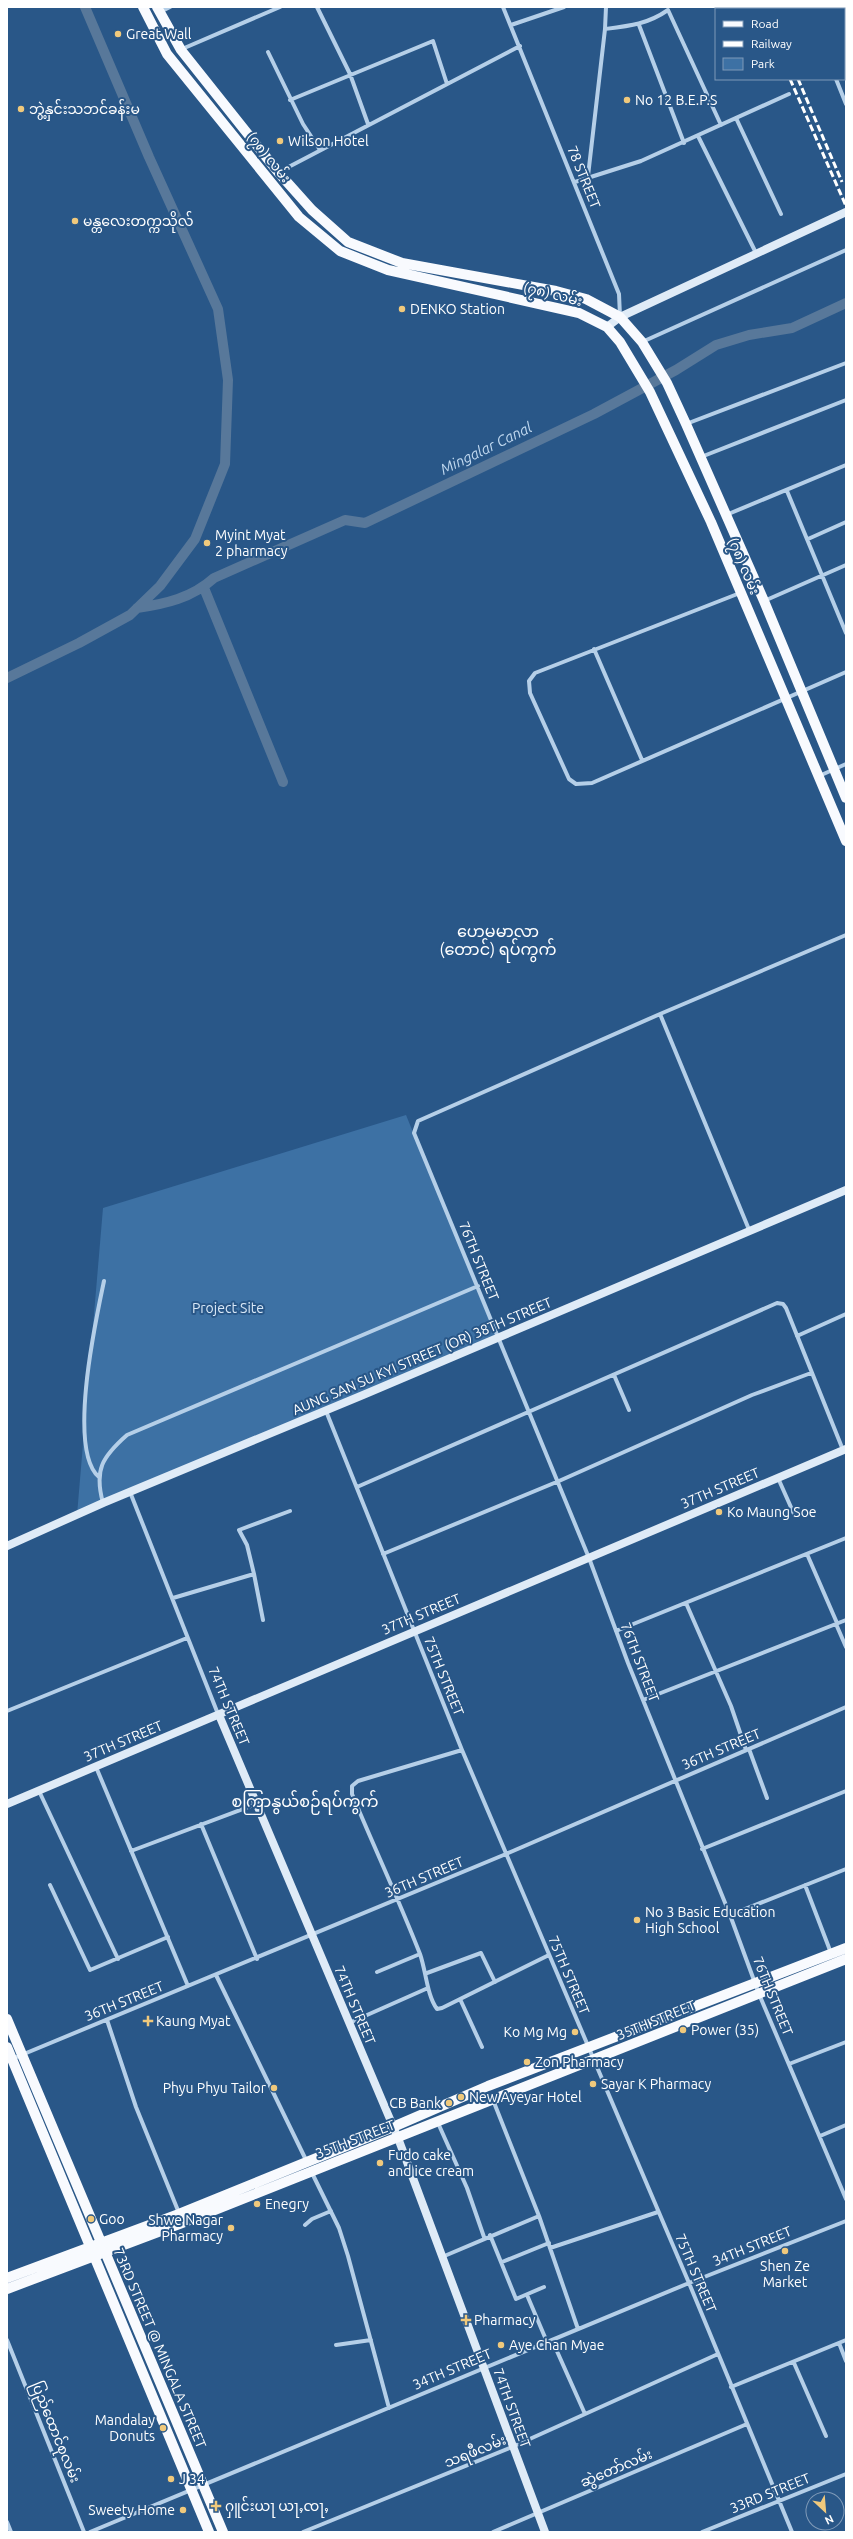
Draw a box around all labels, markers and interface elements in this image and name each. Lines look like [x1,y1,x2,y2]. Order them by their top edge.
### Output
legend [715,8,845,80]
text: Road [751,17,779,30]
place label: Great Wall [126,26,192,42]
marker: Great Wall [113,29,123,39]
text: Railway [751,37,792,50]
text: Park [751,57,775,70]
place label: No 12 B.E.P.S [635,92,717,108]
marker: No 12 B.E.P.S [622,95,632,105]
place label: ဘွဲ့နှင်းသဘင်ခန်းမ [29,99,140,121]
marker: ဘွဲ့နှင်းသဘင်ခန်းမ [16,104,26,114]
street label: (၇၈) လမ်း [241,127,296,188]
place label: Wilson Hotel [288,133,369,149]
marker: Wilson Hotel [275,136,285,146]
street label: 78 STREET [564,143,604,211]
place label: မန္တလေးတက္ကသိုလ် [83,211,194,233]
marker: မန္တလေးတက္ကသိုလ် [70,216,80,226]
street label: (၇၈) လမ်း [521,277,585,313]
place label: DENKO Station [410,301,505,317]
marker: DENKO Station [397,304,407,314]
water label: Mingalar Canal [437,418,535,478]
place label: Myint Myat 2 pharmacy [215,527,288,559]
street label: (၇၈) လမ်း [721,534,765,598]
marker: Myint Myat 2 pharmacy [202,538,212,548]
district label: ဟေမမာလာ (တောင်) ရပ်ကွက် [439,922,557,963]
street label: 76TH STREET [456,1219,502,1303]
street label: AUNG SAN SU KYI STREET (OR) 38TH STREET [290,1294,554,1418]
park label: Project Site [192,1300,264,1316]
street label: 37TH STREET [678,1464,762,1512]
place label: Ko Maung Soe [727,1504,817,1520]
marker: Ko Maung Soe [714,1507,724,1517]
street label: 37TH STREET [379,1590,463,1638]
street label: 76TH STREET [618,1620,663,1704]
street label: 75TH STREET [421,1634,467,1718]
street label: 74TH STREET [205,1664,253,1748]
street label: 37TH STREET [81,1717,165,1765]
street label: 36TH STREET [679,1725,763,1773]
district label: စကြာနွယ်စဉ်ရပ်ကွက် [232,1790,379,1815]
street label: 36TH STREET [382,1853,466,1901]
place label: No 3 Basic Education High School [645,1904,775,1936]
marker: No 3 Basic Education High School [632,1915,642,1925]
street label: 75TH STREET [545,1933,593,2017]
street label: 76TH STREET [750,1954,796,2038]
street label: 74TH STREET [331,1963,379,2047]
street label: 36TH STREET [82,1978,166,2024]
street label: 35TH STREET [614,1997,698,2043]
place label: Kaung Myat [156,2013,231,2029]
marker: Kaung Myat [143,2016,153,2026]
place label: Power (35) [691,2022,759,2038]
place label: Ko Mg Mg [504,2024,567,2040]
marker: Power (35) [678,2025,688,2035]
marker: Ko Mg Mg [570,2027,580,2037]
place label: Zon Pharmacy [535,2054,624,2070]
marker: Zon Pharmacy [522,2057,532,2067]
place label: Sayar K Pharmacy [601,2076,712,2092]
marker: Sayar K Pharmacy [588,2079,598,2089]
place label: Phyu Phyu Tailor [163,2080,267,2096]
marker: Phyu Phyu Tailor [269,2083,279,2093]
place label: New Ayeyar Hotel [469,2089,582,2105]
marker: New Ayeyar Hotel [456,2092,466,2102]
place label: CB Bank [389,2095,441,2111]
marker: CB Bank [444,2098,454,2108]
street label: 35TH STREET [313,2116,397,2161]
place label: Fudo cake and ice cream [388,2147,474,2179]
marker: Fudo cake and ice cream [375,2158,385,2168]
place label: Enegry [265,2196,309,2212]
marker: Enegry [252,2199,262,2209]
place label: Goo [99,2211,125,2227]
place label: Shwe Nagar Pharmacy [148,2212,224,2244]
marker: Goo [86,2214,96,2224]
marker: Shwe Nagar Pharmacy [226,2223,236,2233]
street label: 34TH STREET [710,2223,794,2269]
street label: 75TH STREET [672,2231,720,2315]
street label: 73RD STREET @ MINGALA STREET [110,2246,210,2451]
marker: Shen Ze Market [780,2246,790,2256]
place label: Shen Ze Market [760,2258,810,2290]
place label: Pharmacy [474,2312,536,2328]
marker: Pharmacy [461,2315,471,2325]
place label: Aye Chan Myae [509,2337,605,2353]
marker: Aye Chan Myae [496,2340,506,2350]
street label: 34TH STREET [410,2345,494,2393]
street label: 74TH STREET [490,2366,534,2450]
street label: ပြည်ထောင်စုလမ်း [25,2378,85,2486]
place label: Mandalay Donuts [95,2412,155,2444]
marker: Mandalay Donuts [158,2423,168,2433]
street label: သရဖီလမ်း [441,2430,510,2474]
street label: ဆွဲတော်လမ်း [577,2444,656,2493]
street label: 33RD STREET [728,2470,813,2516]
place label: J 34 [179,2471,205,2487]
marker: J 34 [166,2474,176,2484]
north arrow [805,2491,845,2531]
place label: ႁူင်းယႃ ယႃႇၸႃႇ [225,2496,329,2518]
marker: ႁူင်းယႃ ယႃႇၸႃႇ [210,2500,222,2512]
place label: Sweety Home [88,2502,175,2518]
marker: Sweety Home [178,2505,188,2515]
text: N [823,2513,836,2527]

